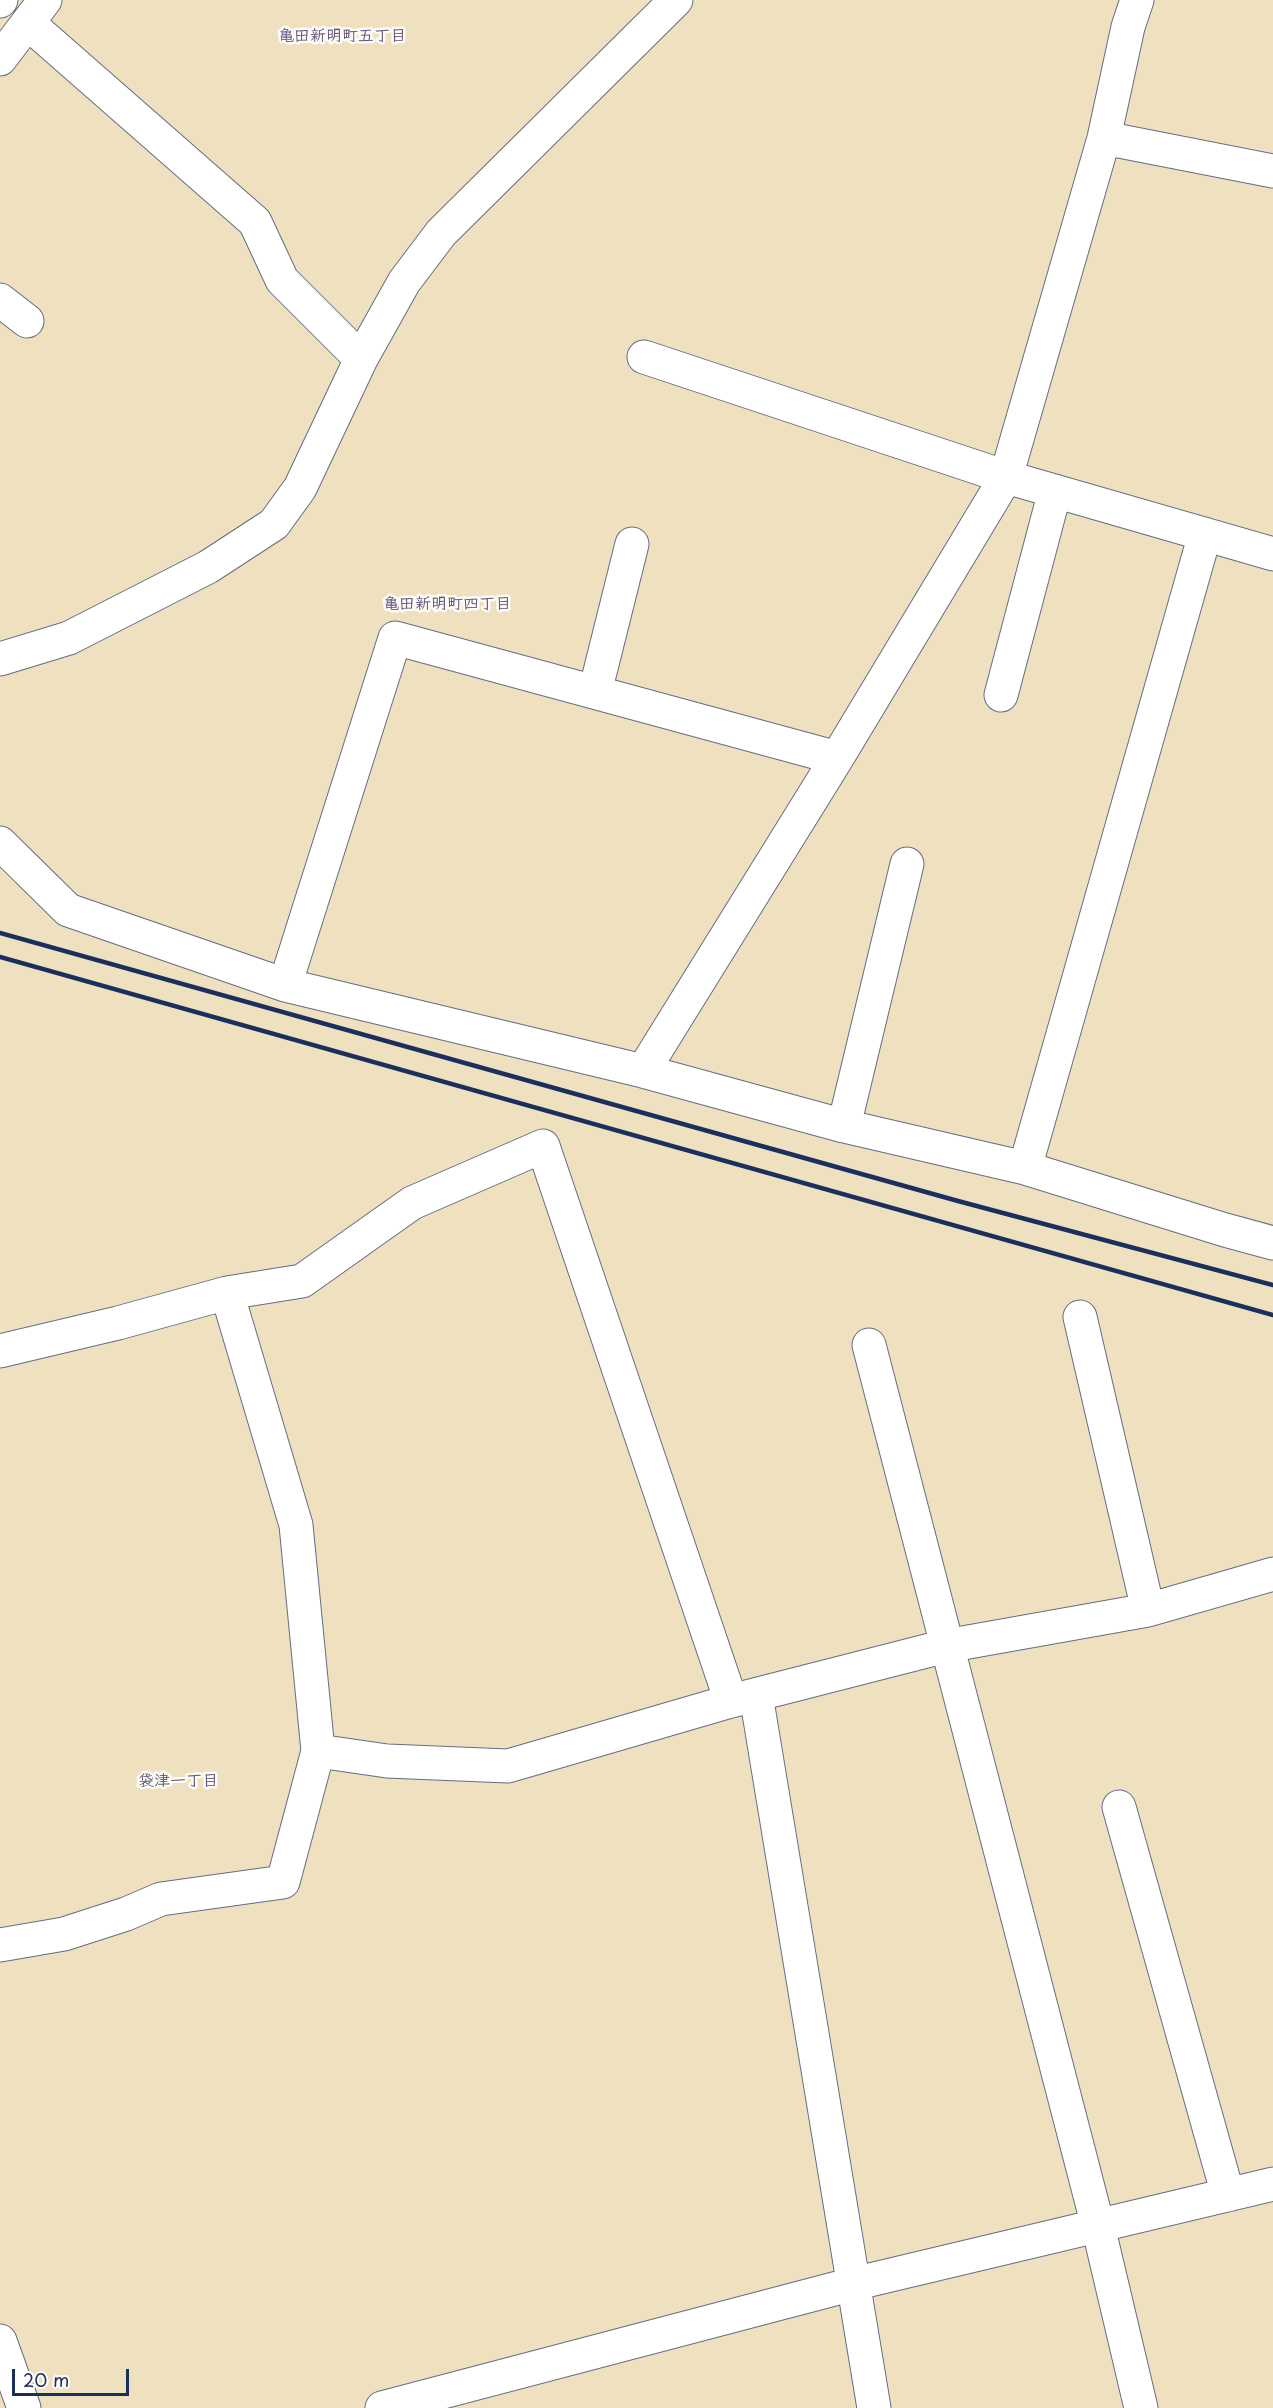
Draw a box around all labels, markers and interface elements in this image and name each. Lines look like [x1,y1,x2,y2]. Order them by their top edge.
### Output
district label: 亀田新明町五丁目 [278,27,406,47]
district label: 亀田新明町四丁目 [383,595,511,615]
district label: 袋津一丁目 [138,1772,218,1792]
scale bar [15,2357,132,2395]
text: 20 m [23,2366,69,2393]

